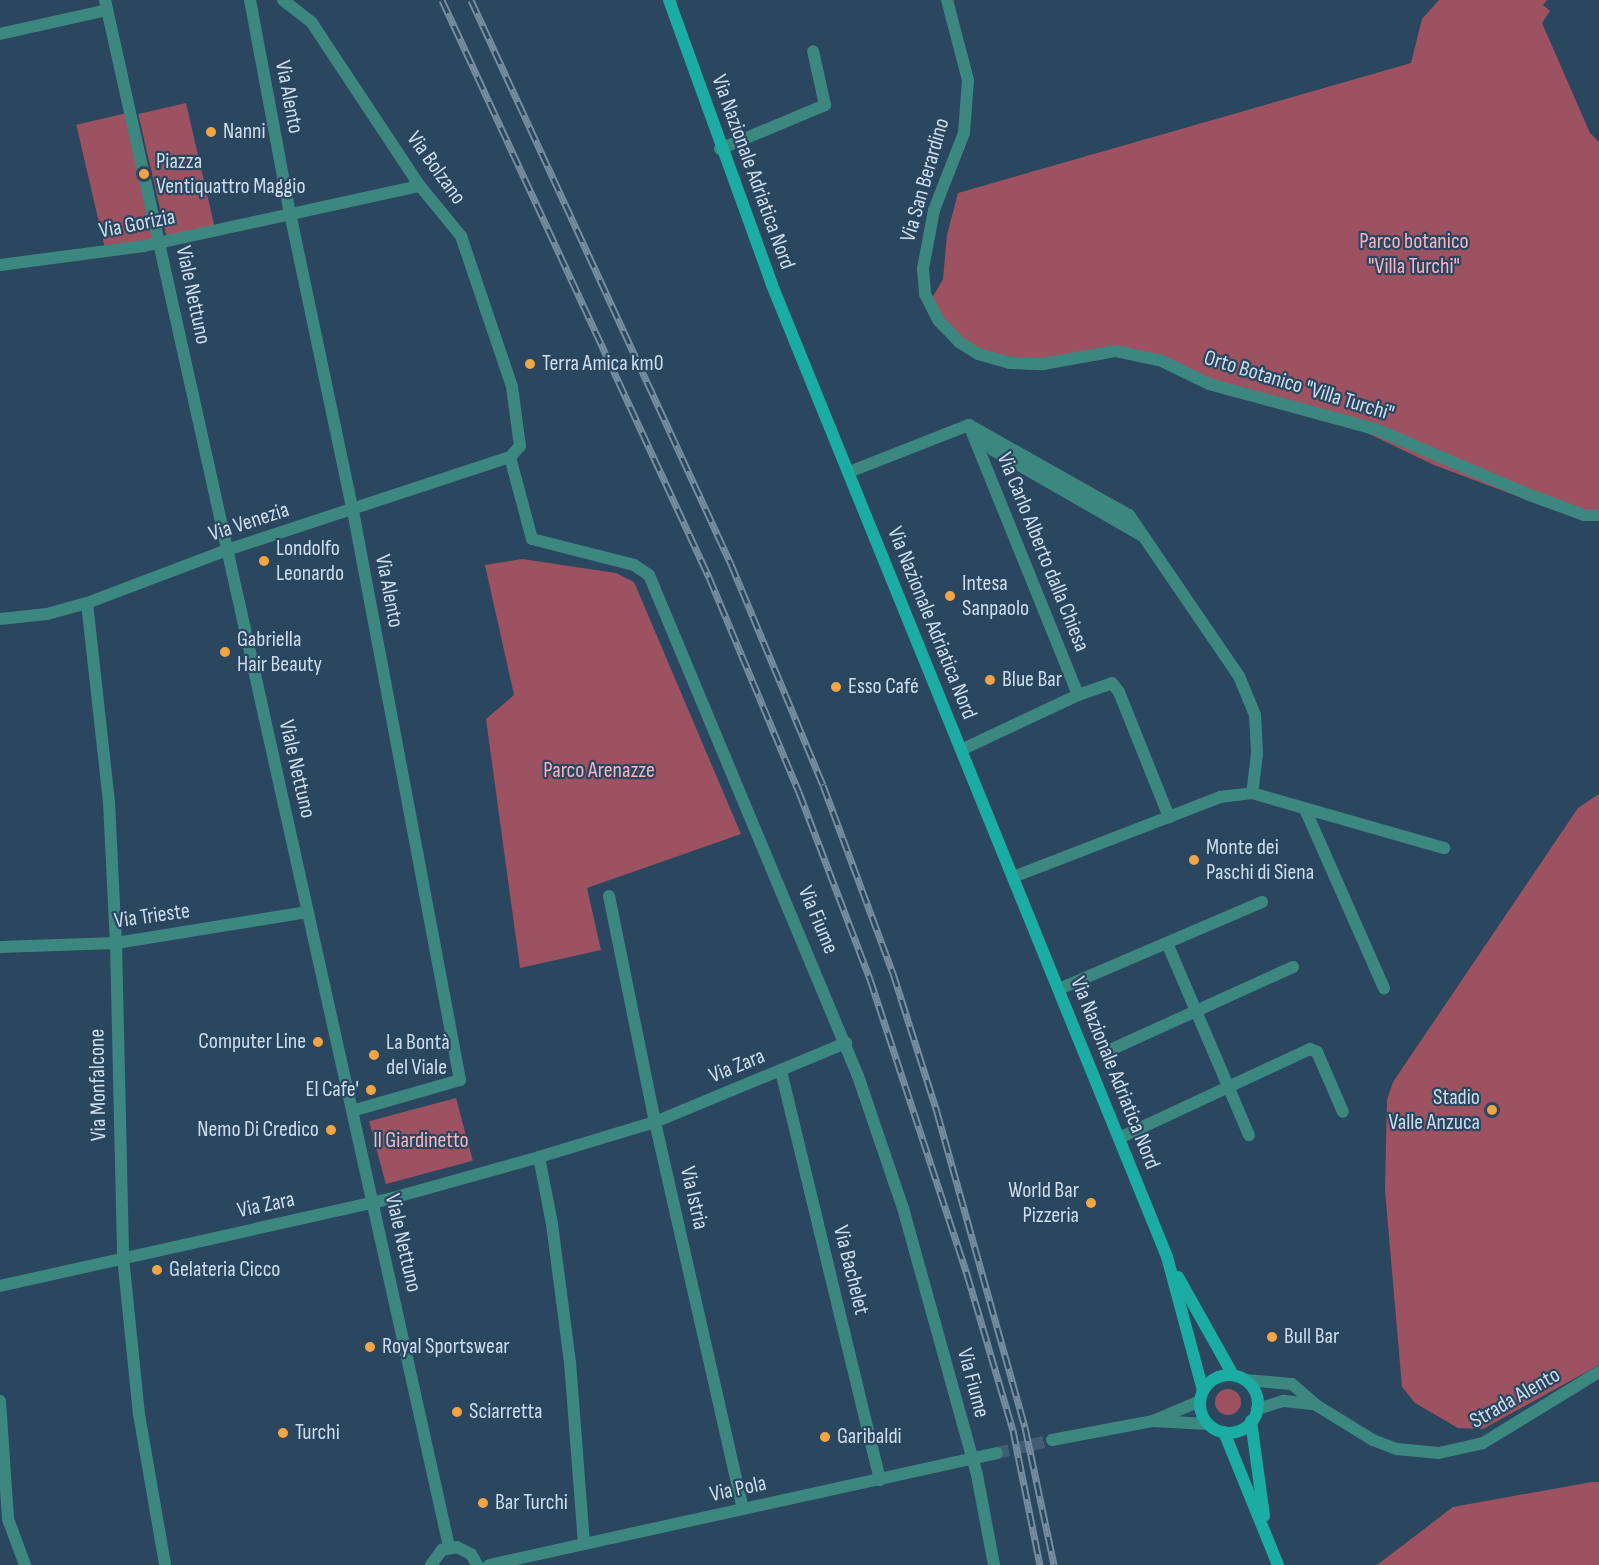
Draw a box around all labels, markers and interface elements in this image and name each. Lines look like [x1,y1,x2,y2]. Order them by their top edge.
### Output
street label: Via Alento [269,58,309,136]
street label: Via Nazionale Adriatica Nord [706,71,800,273]
street label: Via San Berardino [895,115,955,245]
place label: Nanni [223,119,266,145]
marker: Nanni [204,125,218,139]
street label: Via Bolzano [401,126,471,210]
place label: Piazza Ventiquattro Maggio [156,148,306,200]
marker: Piazza Ventiquattro Maggio [137,167,151,181]
street label: Via Gorizia [97,204,177,244]
park label: Parco botanico "Villa Turchi" [1359,228,1469,280]
street label: Viale Nettuno [170,243,216,347]
street label: Orto Botanico "Villa Turchi" [1201,345,1397,427]
place label: Terra Amica km0 [542,351,663,377]
marker: Terra Amica km0 [523,357,537,371]
street label: Via Carlo Alberto dalla Chiesa [991,449,1095,655]
street label: Via Venezia [206,497,292,547]
street label: Via Nazionale Adriatica Nord [881,523,983,723]
place label: Londolfo Leonardo [276,535,344,586]
street label: Via Alento [369,552,409,630]
marker: Londolfo Leonardo [257,554,271,568]
place label: Intesa Sanpaolo [962,570,1029,622]
marker: Intesa Sanpaolo [943,589,957,603]
place label: Gabriella Hair Beauty [237,626,322,678]
marker: Gabriella Hair Beauty [218,645,232,659]
place label: Blue Bar [1002,667,1062,693]
marker: Blue Bar [983,673,997,687]
place label: Esso Café [848,674,919,700]
marker: Esso Café [829,680,843,694]
street label: Viale Nettuno [273,717,321,821]
park label: Parco Arenazze [543,758,655,784]
place label: Monte dei Paschi di Siena [1206,834,1314,885]
marker: Monte dei Paschi di Siena [1187,853,1201,867]
street label: Via Fiume [792,882,844,958]
street label: Via Trieste [113,898,191,934]
street label: Via Nazionale Adriatica Nord [1064,973,1166,1173]
street label: Via Monfalcone [84,1029,112,1141]
place label: Computer Line [198,1029,306,1055]
place label: La Bontà del Viale [386,1029,450,1080]
marker: Computer Line [311,1035,325,1049]
street label: Via Zara [705,1043,769,1089]
marker: La Bontà del Viale [367,1048,381,1062]
place label: El Cafe' [305,1077,359,1103]
marker: El Cafe' [364,1083,378,1097]
place label: Stadio Valle Anzuca [1388,1084,1480,1136]
marker: Stadio Valle Anzuca [1485,1103,1499,1117]
place label: Nemo Di Credico [197,1117,319,1143]
marker: Nemo Di Credico [324,1123,338,1137]
park label: Il Giardinetto [373,1128,469,1154]
street label: Via Istria [674,1164,714,1232]
place label: World Bar Pizzeria [1008,1177,1079,1228]
street label: Via Zara [235,1186,297,1224]
street label: Viale Nettuno [379,1191,427,1295]
marker: World Bar Pizzeria [1084,1196,1098,1210]
street label: Via Bachelet [827,1223,875,1317]
place label: Gelateria Cicco [169,1257,280,1283]
marker: Gelateria Cicco [150,1263,164,1277]
place label: Bull Bar [1284,1324,1339,1350]
marker: Bull Bar [1265,1330,1279,1344]
place label: Royal Sportswear [382,1334,510,1360]
marker: Royal Sportswear [363,1340,377,1354]
street label: Via Fiume [951,1345,995,1421]
street label: Strada Alento [1465,1362,1565,1434]
place label: Sciarretta [469,1399,543,1425]
marker: Sciarretta [450,1405,464,1419]
place label: Turchi [295,1420,340,1446]
place label: Garibaldi [837,1424,902,1450]
marker: Turchi [276,1426,290,1440]
marker: Garibaldi [818,1430,832,1444]
street label: Via Pola [707,1470,769,1508]
place label: Bar Turchi [495,1490,568,1516]
marker: Bar Turchi [476,1496,490,1510]

